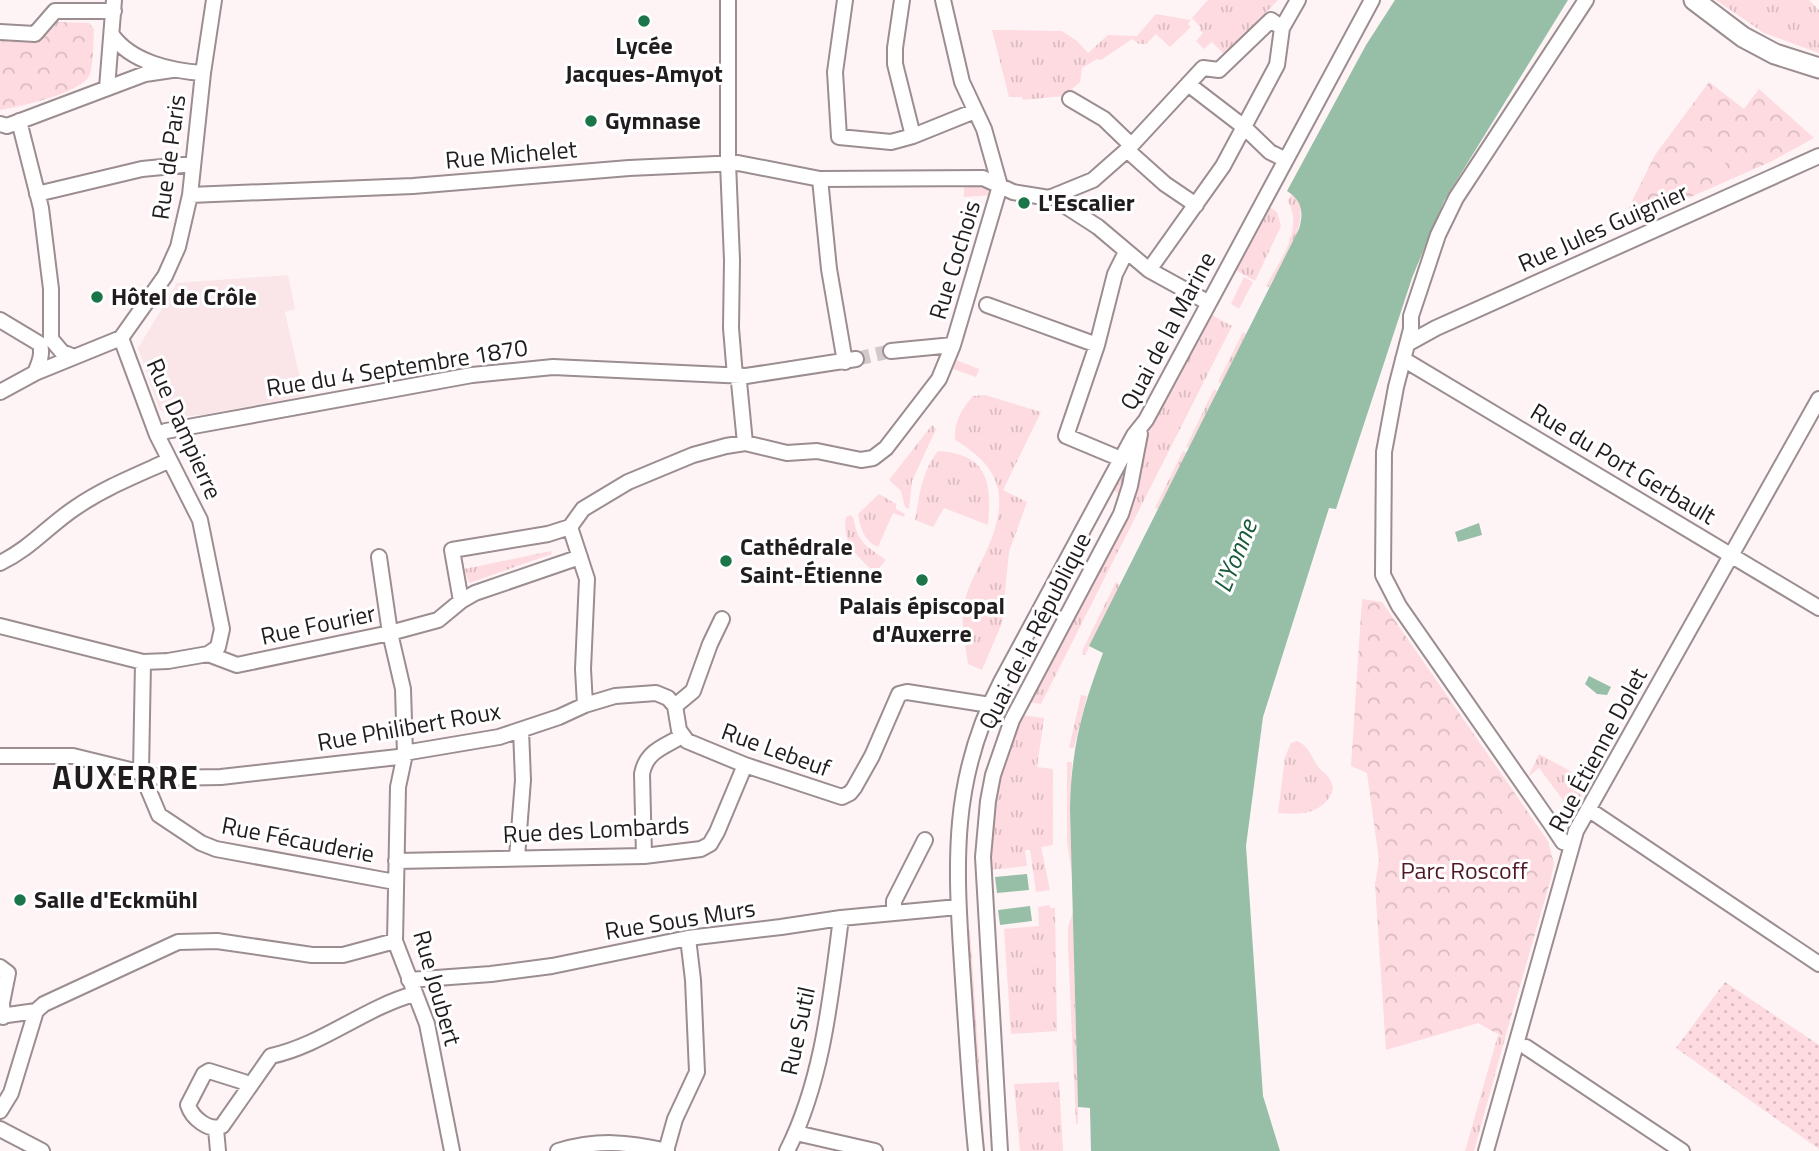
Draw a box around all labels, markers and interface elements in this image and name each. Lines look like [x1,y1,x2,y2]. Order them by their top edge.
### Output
marker: Lycée Jacques-Amyot [636,13,652,29]
place label: Lycée Jacques-Amyot [565,27,723,91]
street label: Rue de Paris [141,92,195,222]
place label: Gymnase [605,102,701,138]
marker: Gymnase [583,113,599,129]
street label: Rue Michelet [444,130,579,178]
street label: Rue Jules Guignier [1512,174,1693,281]
place label: L'Escalier [1038,184,1135,220]
marker: L'Escalier [1016,195,1032,211]
street label: Rue Cochois [919,196,989,324]
street label: Quai de la Marine [1110,245,1224,416]
place label: Hôtel de Crôle [111,278,257,314]
marker: Hôtel de Crôle [89,289,105,305]
street label: Rue du 4 Septembre 1870 [263,329,530,405]
street label: Rue Dampierre [138,352,232,505]
street label: Rue du Port Gerbault [1524,393,1724,533]
water label: L'Yonne [1202,512,1267,598]
street label: Quai de la République [969,526,1099,735]
place label: Cathédrale Saint-Étienne [740,528,883,592]
marker: Cathédrale Saint-Étienne [718,553,734,569]
marker: Palais épiscopal d'Auxerre [914,572,930,588]
place label: Palais épiscopal d'Auxerre [839,587,1005,651]
street label: Rue Fourier [257,594,378,654]
street label: Rue Étienne Dolet [1539,661,1656,838]
street label: Rue Philibert Roux [314,692,503,760]
street label: Rue Lebeuf [717,713,836,785]
district label: AUXERRE [52,753,200,801]
street label: Rue des Lombards [502,806,690,852]
street label: Rue Fécauderie [219,807,378,871]
park label: Parc Roscoff [1400,852,1528,888]
place label: Salle d'Eckmühl [34,881,198,917]
street label: Rue Sous Murs [602,889,758,949]
marker: Salle d'Eckmühl [12,892,28,908]
street label: Rue Joubert [404,926,472,1050]
street label: Rue Sutil [770,983,824,1078]

